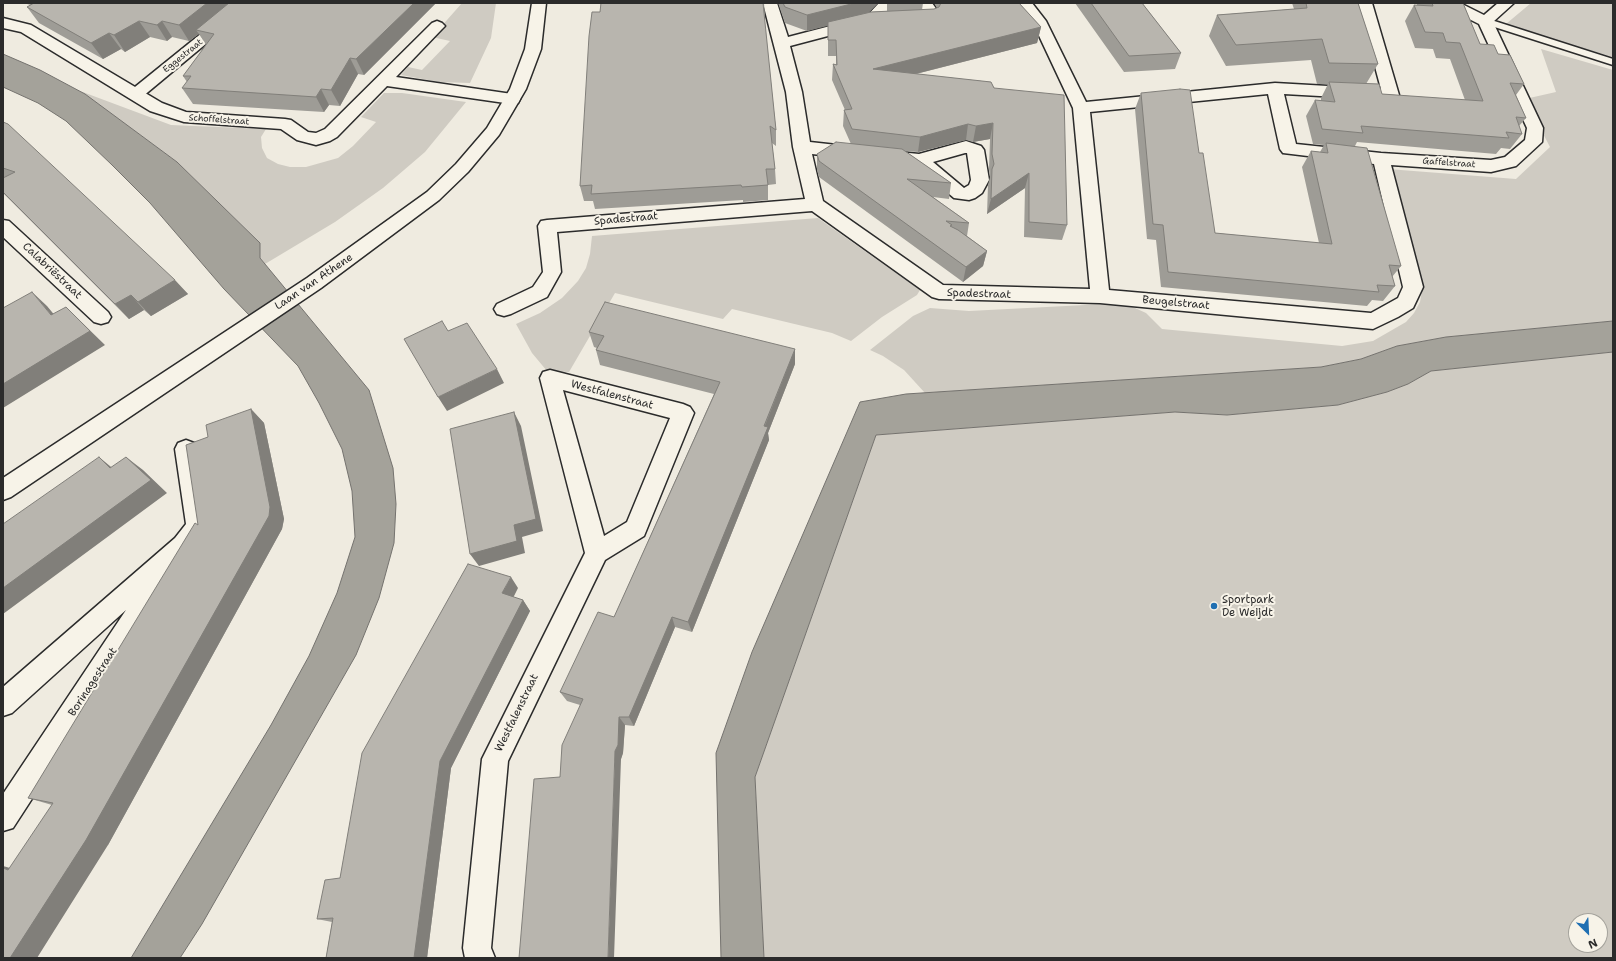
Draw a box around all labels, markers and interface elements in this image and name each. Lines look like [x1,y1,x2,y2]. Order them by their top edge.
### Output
street label: Eggestraat [161,37,205,75]
street label: Schoffelstraat [188,112,250,128]
street label: Gaffelstraat [1422,156,1476,170]
street label: Spadestraat [593,210,659,228]
street label: Calabriëstraat [20,240,84,302]
street label: Laan van Athene [272,251,356,313]
street label: Spadestraat [947,286,1011,302]
street label: Beugelstraat [1142,293,1210,313]
street label: Westfalenstraat [569,378,655,412]
place label: Sportpark De Weijdt [1222,593,1274,619]
marker: Sportpark De Weijdt [1209,601,1219,611]
street label: Borinagestraat [66,645,120,719]
street label: Westfalenstraat [492,672,542,754]
north arrow [1568,913,1608,953]
text: N [1586,935,1600,952]

